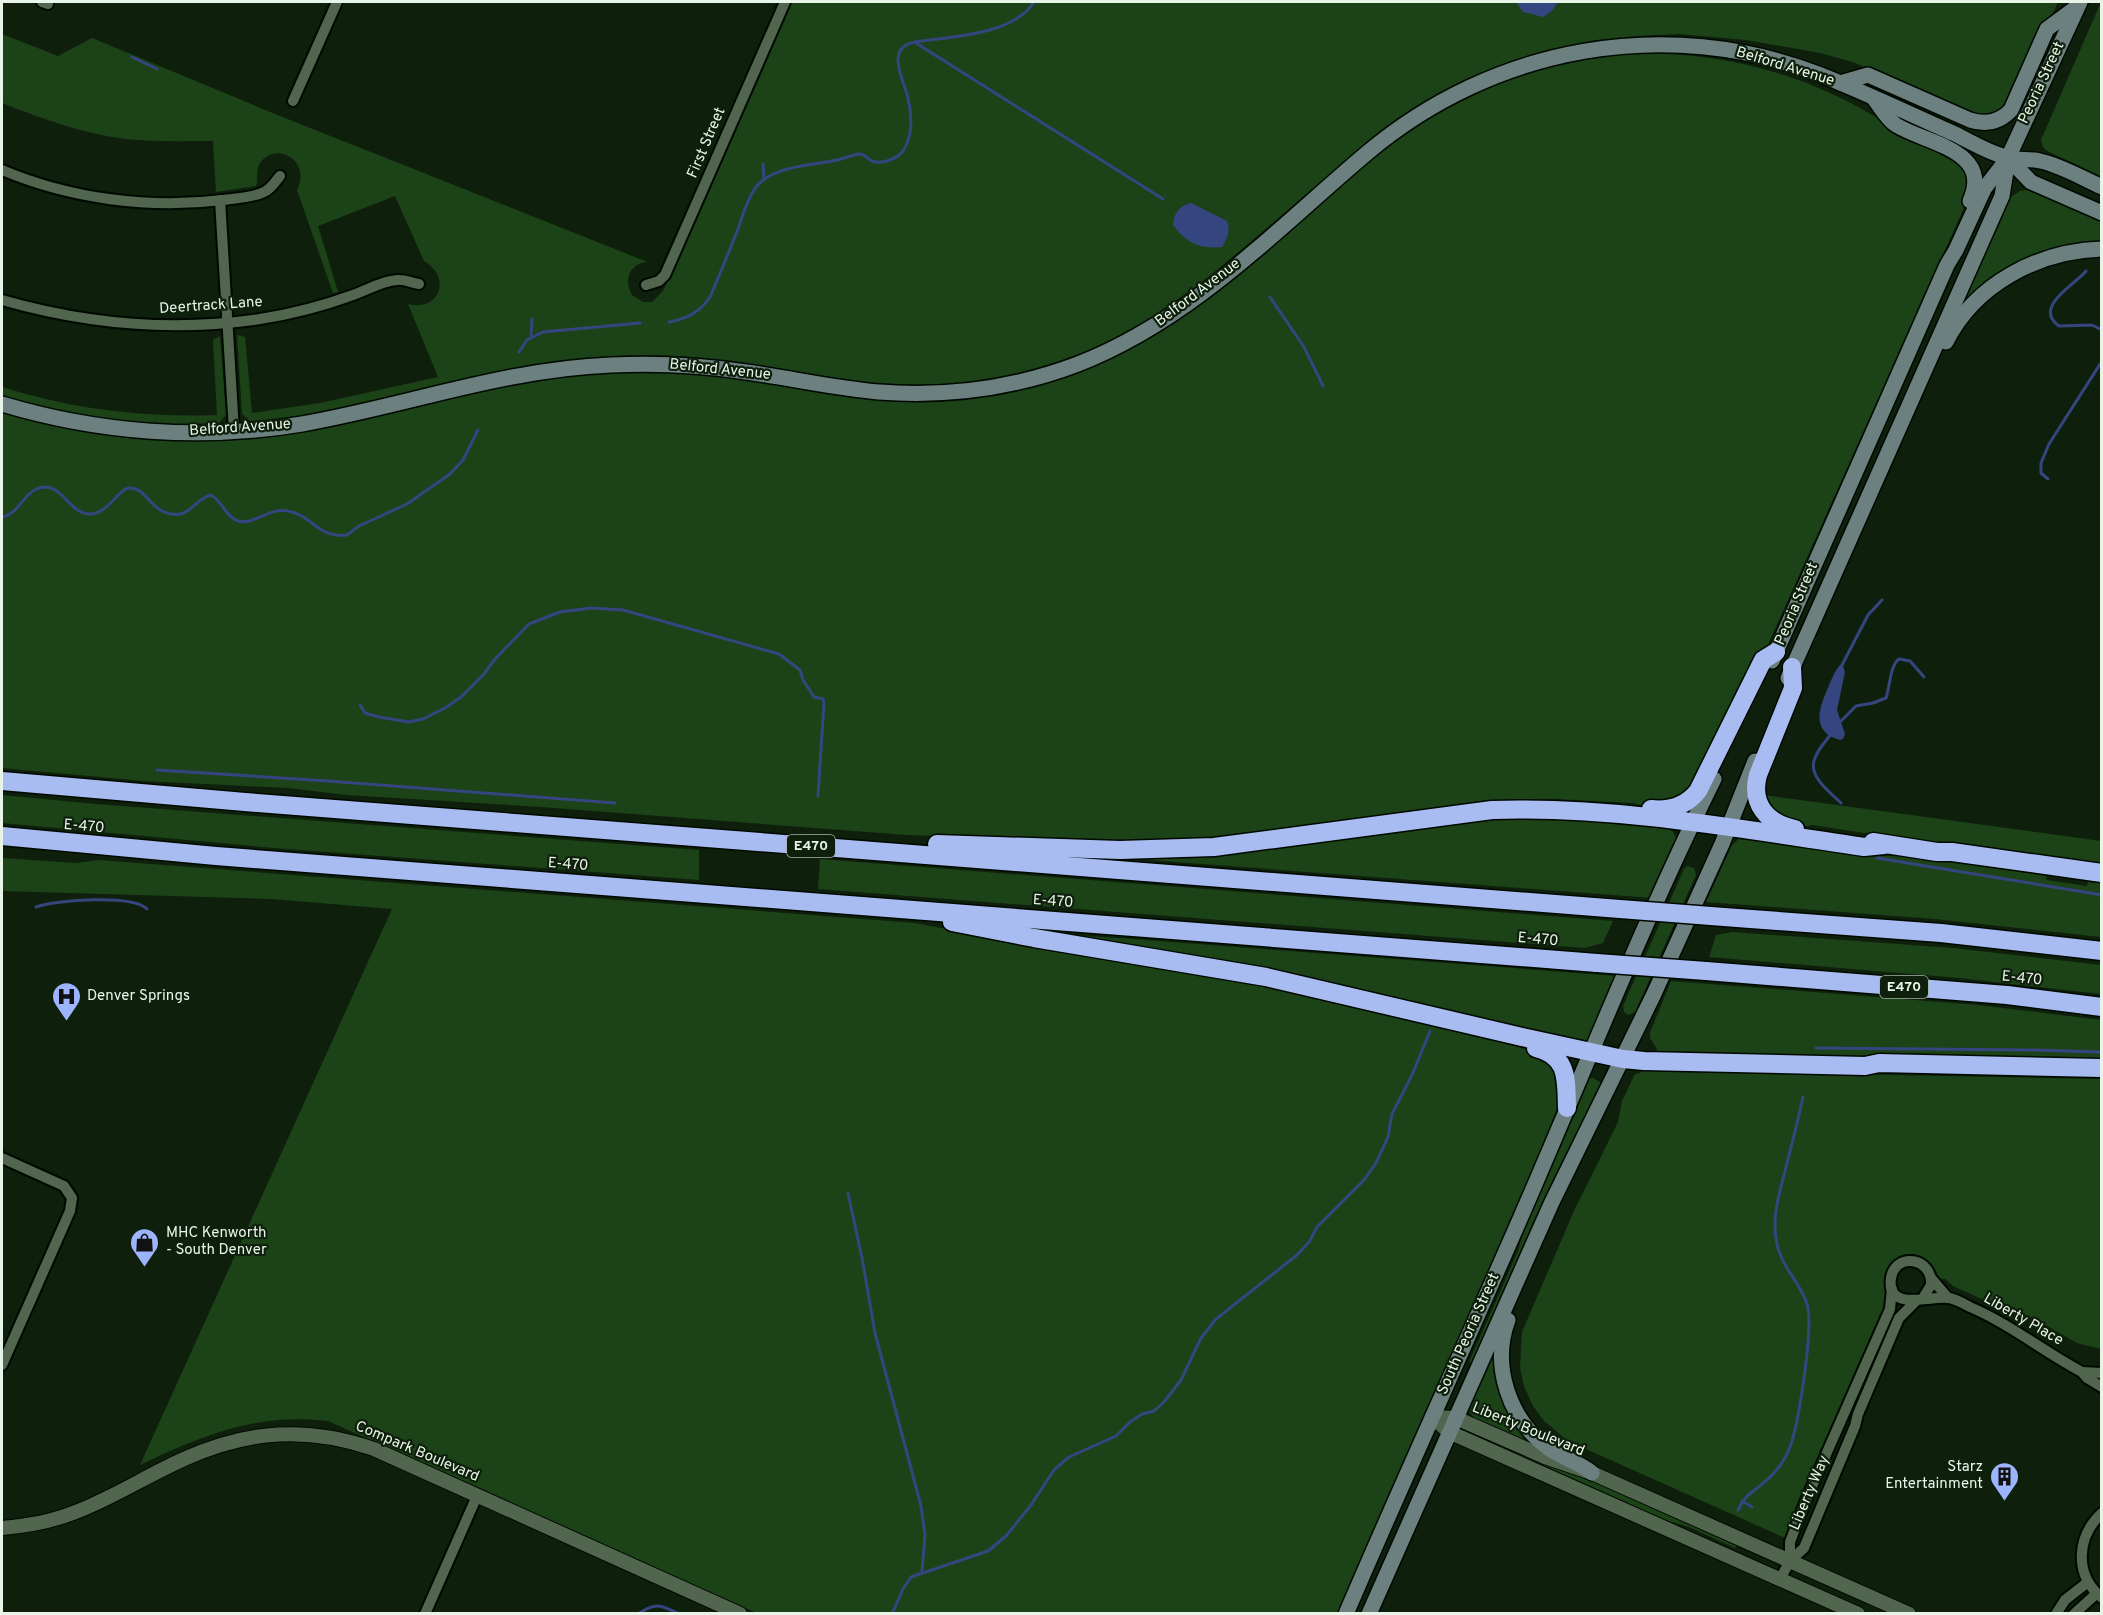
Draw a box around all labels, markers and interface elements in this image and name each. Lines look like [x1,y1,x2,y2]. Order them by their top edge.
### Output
street label: Peoria Street [2015,39,2069,127]
street label: Belford Avenue [1734,43,1836,91]
street label: First Street [684,105,730,181]
street label: Belford Avenue [1152,255,1244,331]
street label: Deertrack Lane [159,293,263,319]
street label: Belford Avenue [668,355,772,385]
street label: Belford Avenue [189,415,291,441]
street label: Peoria Street [1771,560,1823,648]
street label: E-470 [63,816,105,838]
road number: E470 [787,835,835,857]
street label: E-470 [547,854,589,876]
street label: E-470 [1032,891,1074,913]
street label: E-470 [1517,929,1559,951]
street label: E-470 [2001,967,2043,991]
road number: E470 [1880,976,1928,998]
hospital icon: Denver Springs [50,980,82,1022]
place label: Denver Springs [87,987,190,1006]
place label: MHC Kenworth - South Denver [166,1224,267,1260]
shop icon: MHC Kenworth - South Denver [129,1226,161,1268]
street label: South Peoria Street [1434,1270,1504,1398]
street label: Liberty Place [1980,1289,2066,1351]
street label: Liberty Boulevard [1469,1399,1587,1461]
street label: Compark Boulevard [352,1417,482,1487]
street label: Liberty Way [1786,1453,1834,1533]
place label: Starz Entertainment [1885,1458,1983,1494]
building icon: Starz Entertainment [1988,1460,2020,1502]

